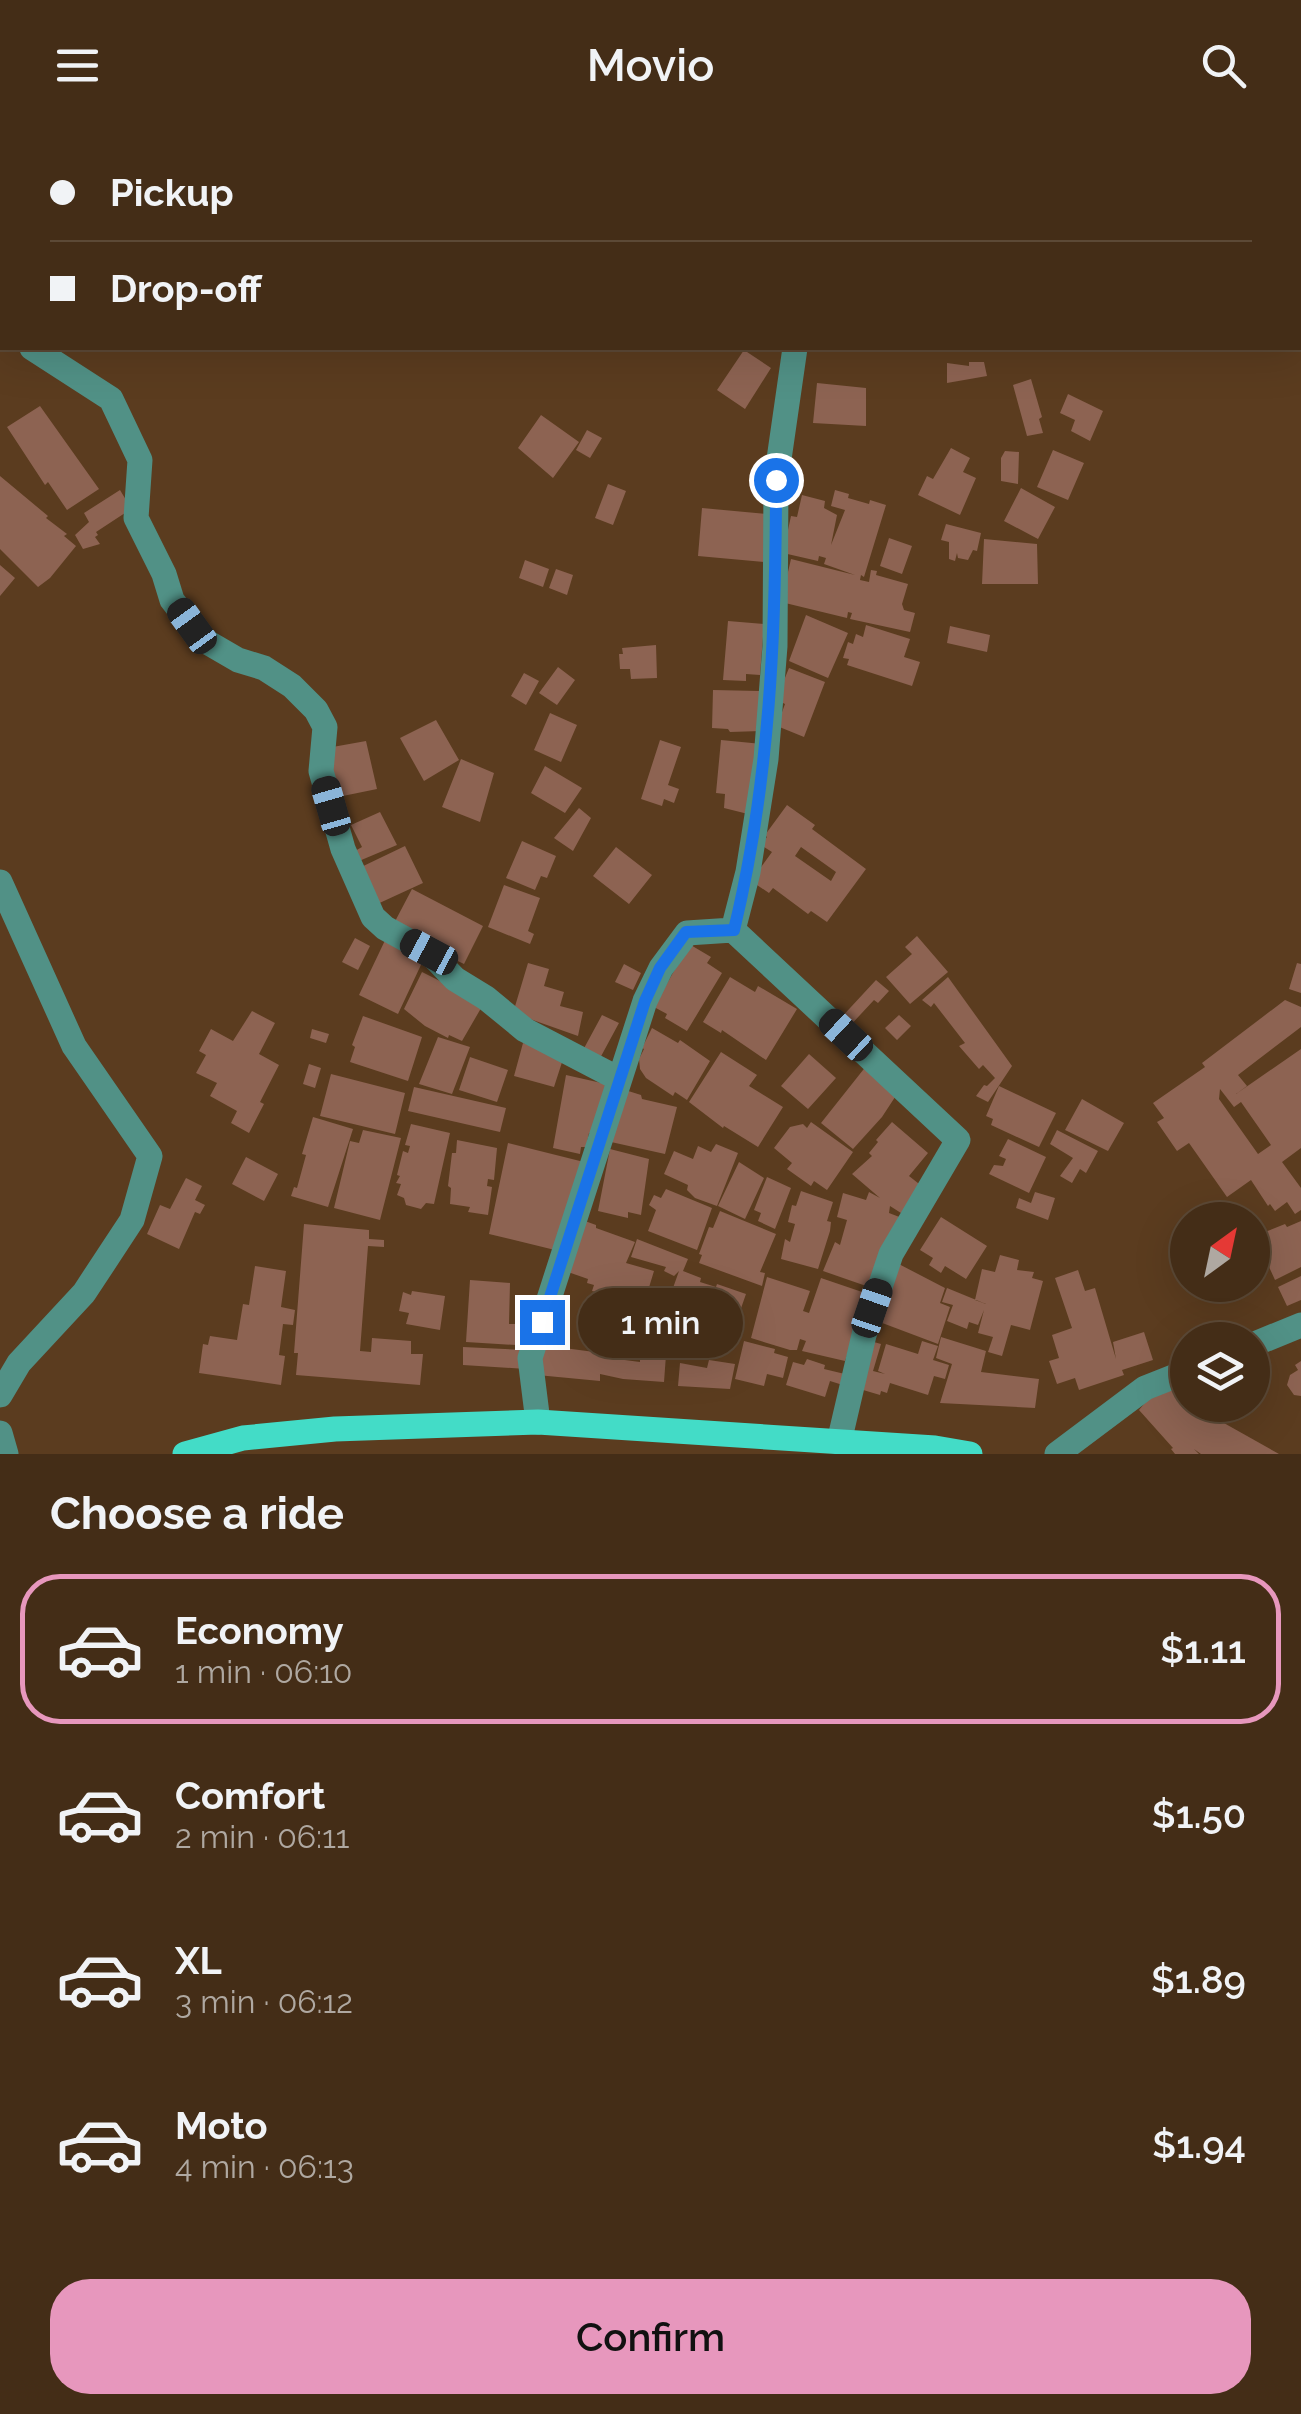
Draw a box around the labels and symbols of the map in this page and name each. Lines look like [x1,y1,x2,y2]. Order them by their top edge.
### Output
route start [754,458,799,503]
car [162,593,222,659]
car [308,773,354,839]
car [395,925,463,979]
car [814,1004,878,1066]
north arrow [1170,1202,1270,1302]
car [848,1275,896,1341]
callout: 1 min [577,1287,742,1357]
route end [520,1300,565,1345]

